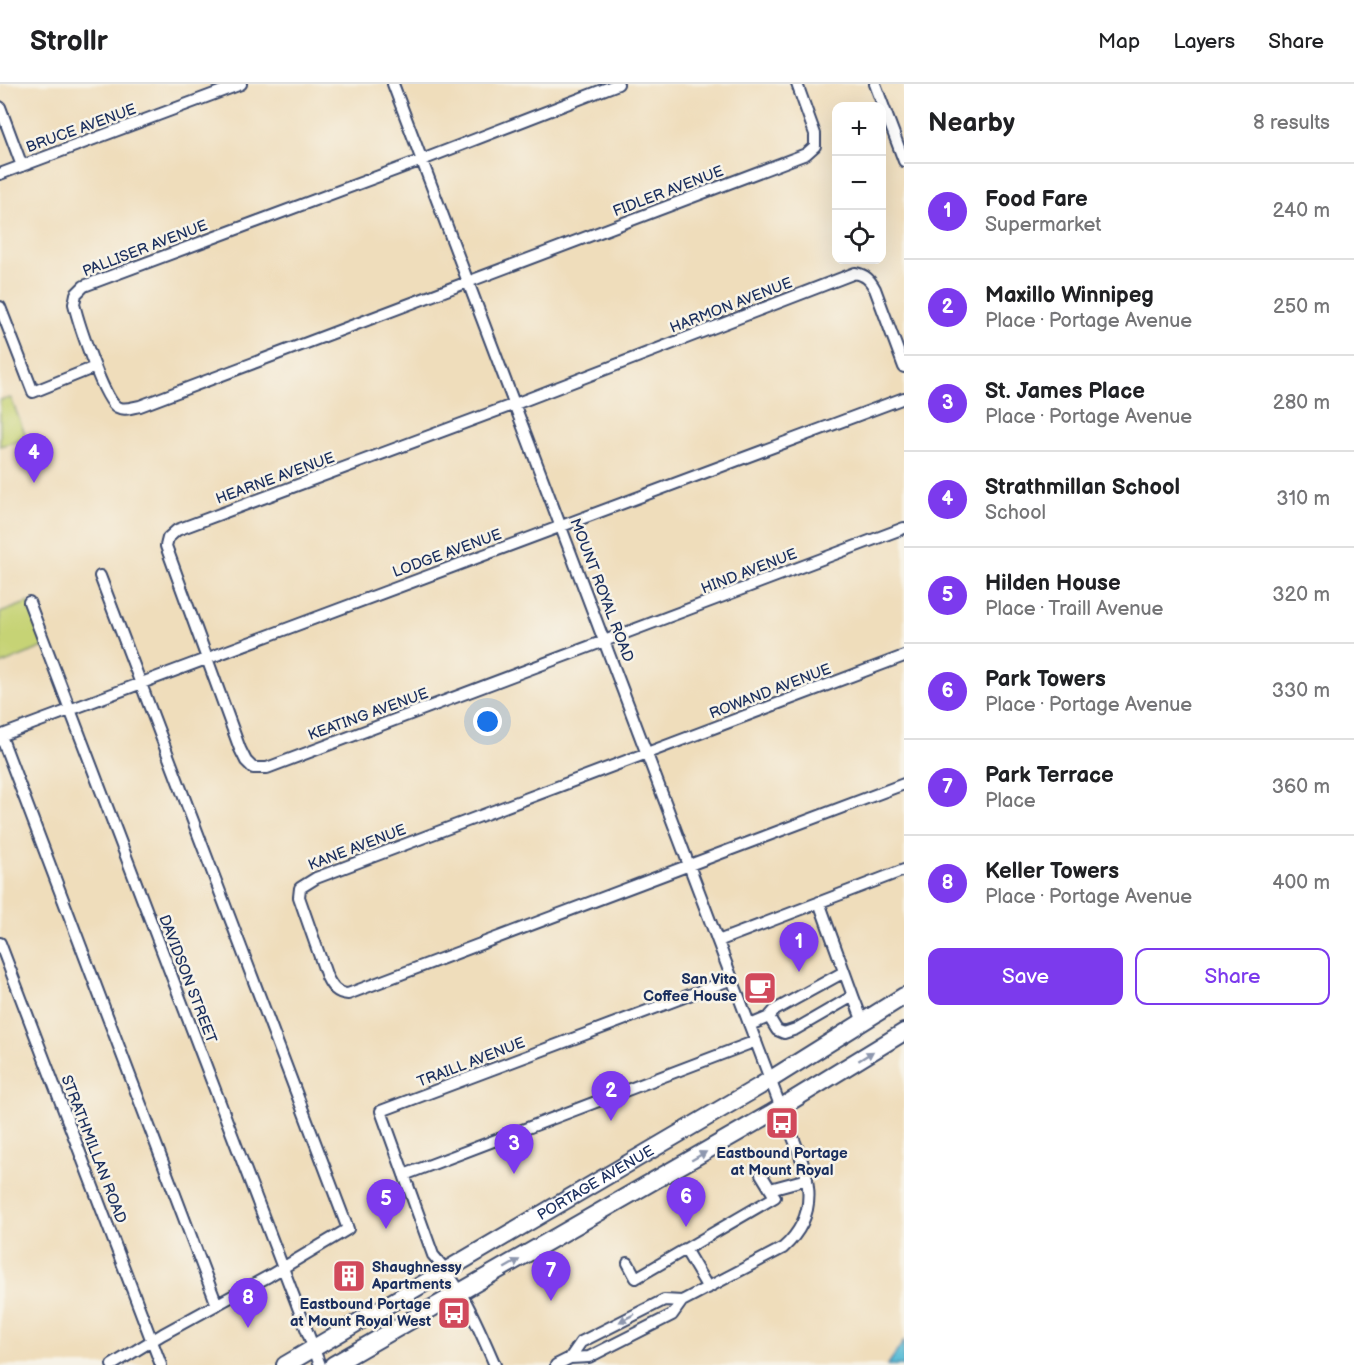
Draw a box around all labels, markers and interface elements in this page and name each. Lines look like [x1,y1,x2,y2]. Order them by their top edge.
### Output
text: Strollr [30,25,108,58]
text: Map [1098,29,1140,54]
text: Layers [1173,29,1235,54]
text: Share [1268,29,1324,54]
street label: BRUCE AVENUE [24,100,139,157]
map controls [832,102,886,264]
button: + [832,102,886,156]
text: Nearby [928,108,1015,139]
text: 8 results [1253,111,1330,135]
button: − [832,156,886,210]
street label: FIDLER AVENUE [610,162,726,221]
text: Food Fare [985,186,1088,213]
text: 1 [943,199,952,223]
text: 240 m [1273,199,1330,223]
button: locate [832,210,886,264]
text: Supermarket [985,213,1101,237]
street label: PALLISER AVENUE [80,216,210,281]
street label: HARMON AVENUE [667,273,795,338]
text: Maxillo Winnipeg [985,282,1154,309]
text: 2 [942,295,953,319]
text: 250 m [1273,295,1330,319]
text: Place · Portage Avenue [985,309,1192,333]
text: St. James Place [985,378,1145,405]
text: 3 [942,391,953,415]
text: 280 m [1273,391,1330,415]
text: Place · Portage Avenue [985,405,1192,429]
pin: 4 [15,434,54,483]
street label: HEARNE AVENUE [213,448,337,509]
text: Strathmillan School [985,474,1180,501]
text: 4 [942,487,953,511]
text: 310 m [1276,487,1330,511]
text: School [985,501,1046,525]
street label: MOUNT ROYAL ROAD [565,516,638,665]
street label: LODGE AVENUE [390,525,504,582]
street label: HIND AVENUE [699,544,800,598]
text: Hilden House [985,570,1121,597]
text: 5 [942,583,953,607]
text: 320 m [1272,583,1330,607]
text: Place · Traill Avenue [985,597,1163,621]
street label: ROWAND AVENUE [707,659,834,723]
text: Park Towers [985,666,1106,693]
text: 6 [941,679,954,703]
text: 330 m [1272,679,1330,703]
street label: KEATING AVENUE [305,684,431,745]
text: Place · Portage Avenue [985,693,1192,717]
your location [473,707,502,736]
text: Park Terrace [985,762,1114,789]
text: 7 [942,775,953,799]
text: 360 m [1272,775,1330,799]
text: Place [985,789,1036,813]
street label: KANE AVENUE [306,820,409,875]
text: Keller Towers [985,858,1119,885]
text: 8 [941,871,954,895]
text: 400 m [1272,871,1330,895]
text: Place · Portage Avenue [985,885,1192,909]
street label: DAVIDSON STREET [154,912,221,1046]
pin: 1 [780,922,818,972]
button: Save [928,948,1123,1005]
button: Share [1135,948,1330,1005]
place label: San Vito Coffee House [643,970,737,1006]
cafe icon: San Vito Coffee House [742,970,778,1006]
street label: TRAILL AVENUE [415,1033,528,1092]
one-way arrow [858,1051,874,1062]
street label: STRATHMILLAN ROAD [57,1072,131,1226]
pin: 2 [592,1072,630,1121]
bus stop icon: Eastbound Portage at Mount Royal [764,1105,800,1141]
pin: 3 [494,1124,534,1174]
street label: PORTAGE AVENUE [534,1141,658,1225]
place label: Eastbound Portage at Mount Royal [716,1144,848,1180]
one-way arrow [691,1151,708,1161]
pin: 6 [666,1178,706,1227]
pin: 5 [366,1180,406,1229]
pin: 7 [532,1252,570,1301]
building icon: Shaughnessy Apartments [331,1258,367,1294]
place label: Shaughnessy Apartments [371,1258,462,1294]
one-way arrow [503,1259,520,1269]
pin: 8 [228,1278,268,1328]
place label: Eastbound Portage at Mount Royal West [290,1295,431,1331]
bus stop icon: Eastbound Portage at Mount Royal West [436,1295,472,1331]
one-way arrow [619,1314,636,1323]

